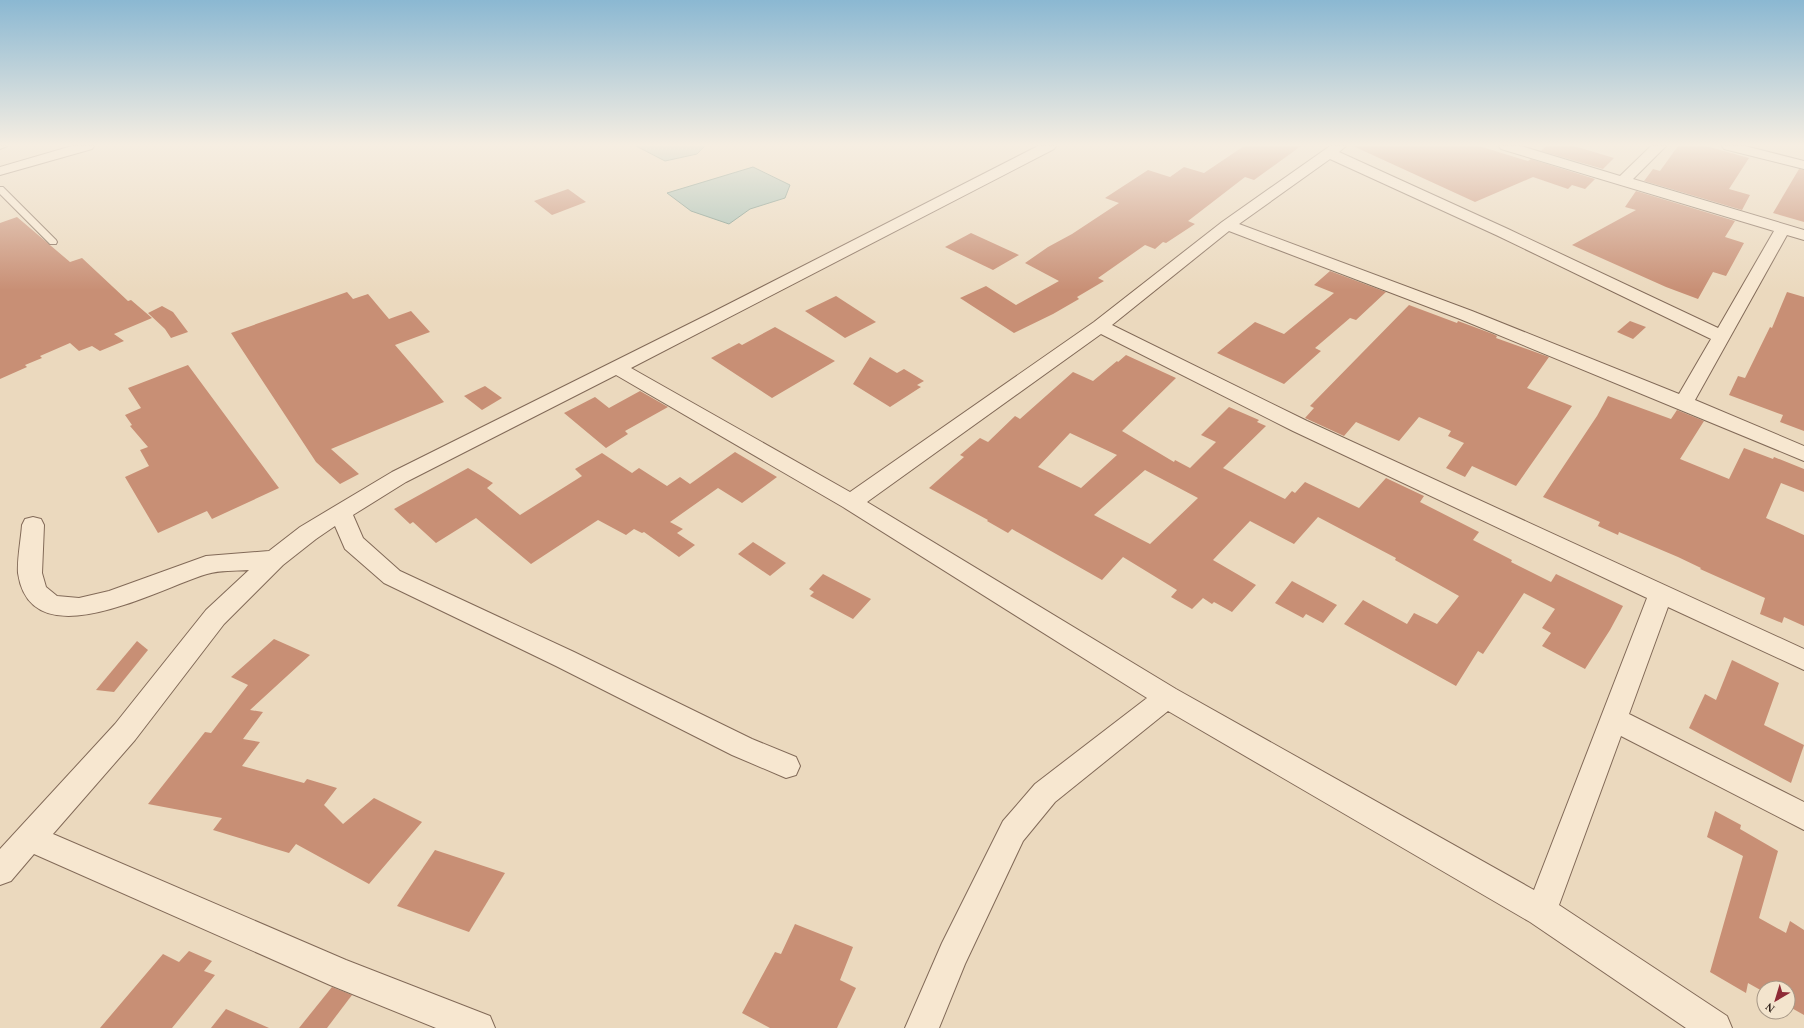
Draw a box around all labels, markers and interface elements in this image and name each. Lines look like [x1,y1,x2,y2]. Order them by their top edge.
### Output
north arrow [1756,980,1796,1020]
text: N [1763,1001,1777,1015]

